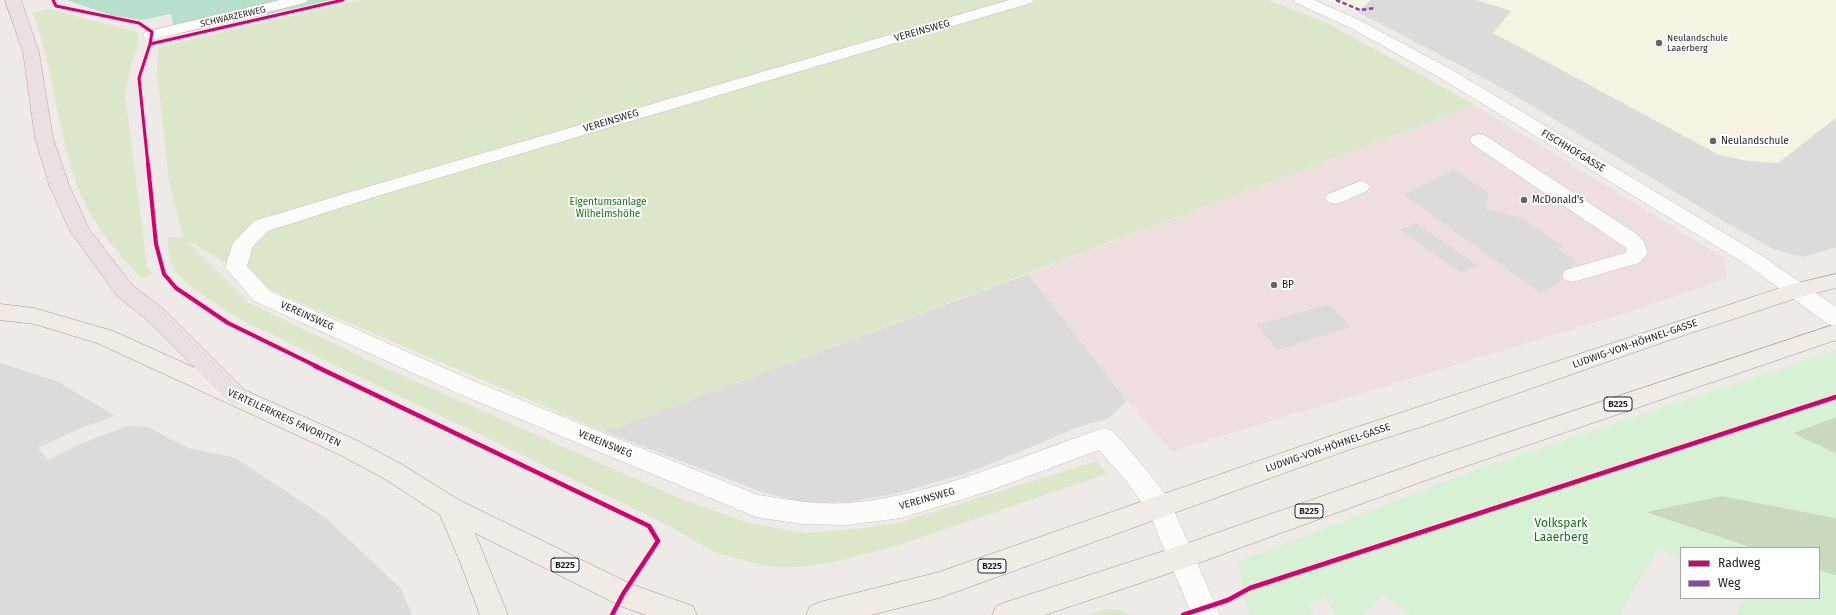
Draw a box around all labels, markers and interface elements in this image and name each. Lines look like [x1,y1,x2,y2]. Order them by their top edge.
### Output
street label: SCHWARZERWEG [199,4,267,30]
street label: VEREINSWEG [893,17,951,45]
place label: Neulandschule Laaerberg [1667,33,1728,54]
marker: Neulandschule Laaerberg [1654,38,1664,48]
street label: VEREINSWEG [582,107,640,135]
street label: FISCHHOFGASSE [1539,127,1607,175]
place label: Neulandschule [1721,135,1789,147]
marker: Neulandschule [1708,136,1718,146]
place label: McDonald's [1532,194,1584,206]
marker: McDonald's [1519,195,1529,205]
park label: Eigentumsanlage Wilhelmshöhe [569,196,647,220]
place label: BP [1282,279,1294,291]
marker: BP [1269,280,1279,290]
street label: VEREINSWEG [278,299,336,333]
street label: LUDWIG-VON-HÖHNEL-GASSE [1571,317,1699,371]
street label: VERTEILERKREIS FAVORITEN [225,386,343,450]
road number: B225 [1604,397,1632,411]
street label: LUDWIG-VON-HÖHNEL-GASSE [1264,421,1392,475]
street label: VEREINSWEG [576,428,634,460]
street label: VEREINSWEG [898,485,956,513]
road number: B225 [1295,504,1323,518]
park label: Volkspark Laaerberg [1534,517,1588,545]
legend [1680,547,1820,599]
text: Radweg [1718,556,1760,570]
road number: B225 [551,558,579,572]
road number: B225 [978,559,1006,573]
text: Weg [1718,576,1741,590]

